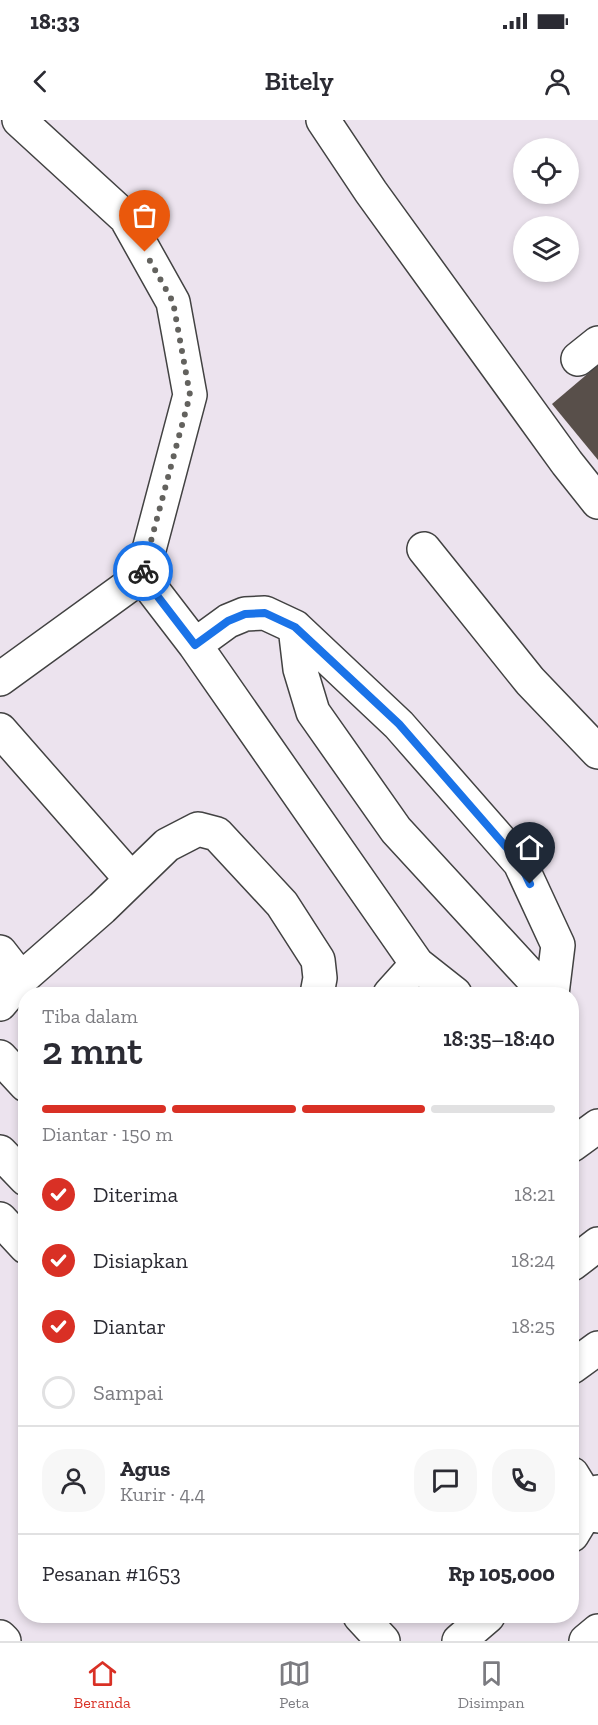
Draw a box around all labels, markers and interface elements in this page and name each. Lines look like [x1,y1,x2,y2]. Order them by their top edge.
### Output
text: 18:33 [30,8,80,35]
icon: back [24,65,57,98]
text: Bitely [264,65,334,97]
icon: person [541,65,574,98]
map controls [513,138,579,282]
button: locate [513,138,579,204]
pin [119,190,170,252]
icon: bag [128,199,161,232]
button: layers [513,216,579,282]
courier [113,541,173,601]
icon: bike [127,555,160,588]
pin [504,822,555,884]
icon: home [513,831,546,864]
text: Tiba dalam [42,1004,138,1028]
text: 18:35–18:40 [443,1025,555,1052]
text: 2 mnt [42,1027,142,1074]
text: Diantar · 150 m [42,1122,173,1146]
icon: check [42,1178,75,1211]
text: Diterima [93,1181,178,1208]
text: 18:21 [514,1182,555,1206]
icon: check [42,1244,75,1277]
text: Disiapkan [93,1247,188,1274]
text: 18:24 [511,1248,555,1272]
icon: check [42,1310,75,1343]
text: Diantar [93,1313,166,1340]
text: 18:25 [512,1314,555,1338]
text: Sampai [93,1379,163,1406]
button: person [42,1449,105,1512]
button: chat [414,1449,477,1512]
button: phone [492,1449,555,1512]
text: Agus [120,1455,170,1482]
text: Kurir · 4.4 [120,1482,205,1506]
text: Pesanan #1653 [42,1560,181,1587]
text: Rp 105,000 [448,1560,555,1587]
tab: Beranda [73,1657,131,1712]
tab: Peta [278,1657,311,1712]
tab: Disimpan [458,1657,525,1712]

